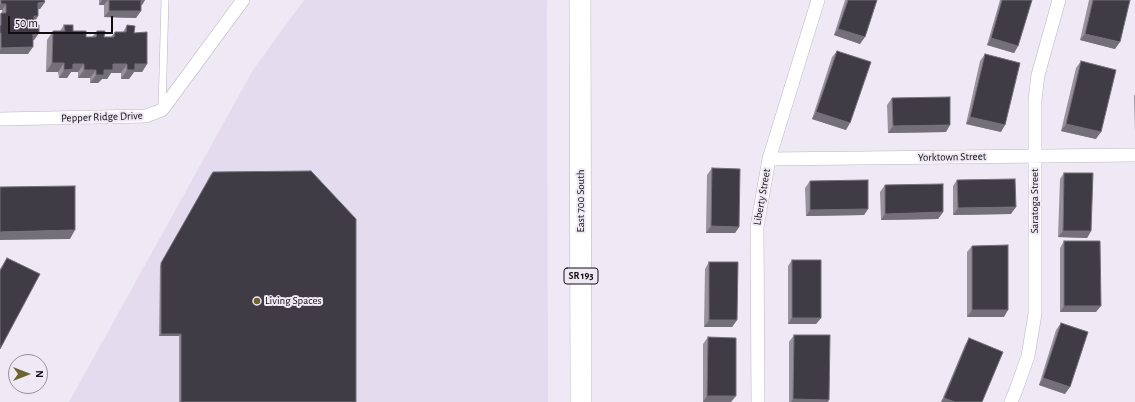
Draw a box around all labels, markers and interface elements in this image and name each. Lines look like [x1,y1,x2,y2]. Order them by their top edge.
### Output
scale bar [10,8,115,34]
text: 50 m [15,17,38,29]
street label: Pepper Ridge Drive [61,109,143,125]
street label: Yorktown Street [918,150,986,164]
street label: Liberty Street [751,168,773,226]
street label: Saratoga Street [1028,168,1042,234]
street label: East 700 South [574,170,588,232]
road number: SR 193 [564,268,598,284]
place label: Living Spaces [265,294,322,308]
marker: Living Spaces [252,296,262,306]
north arrow [8,354,48,394]
text: N [34,370,45,378]

